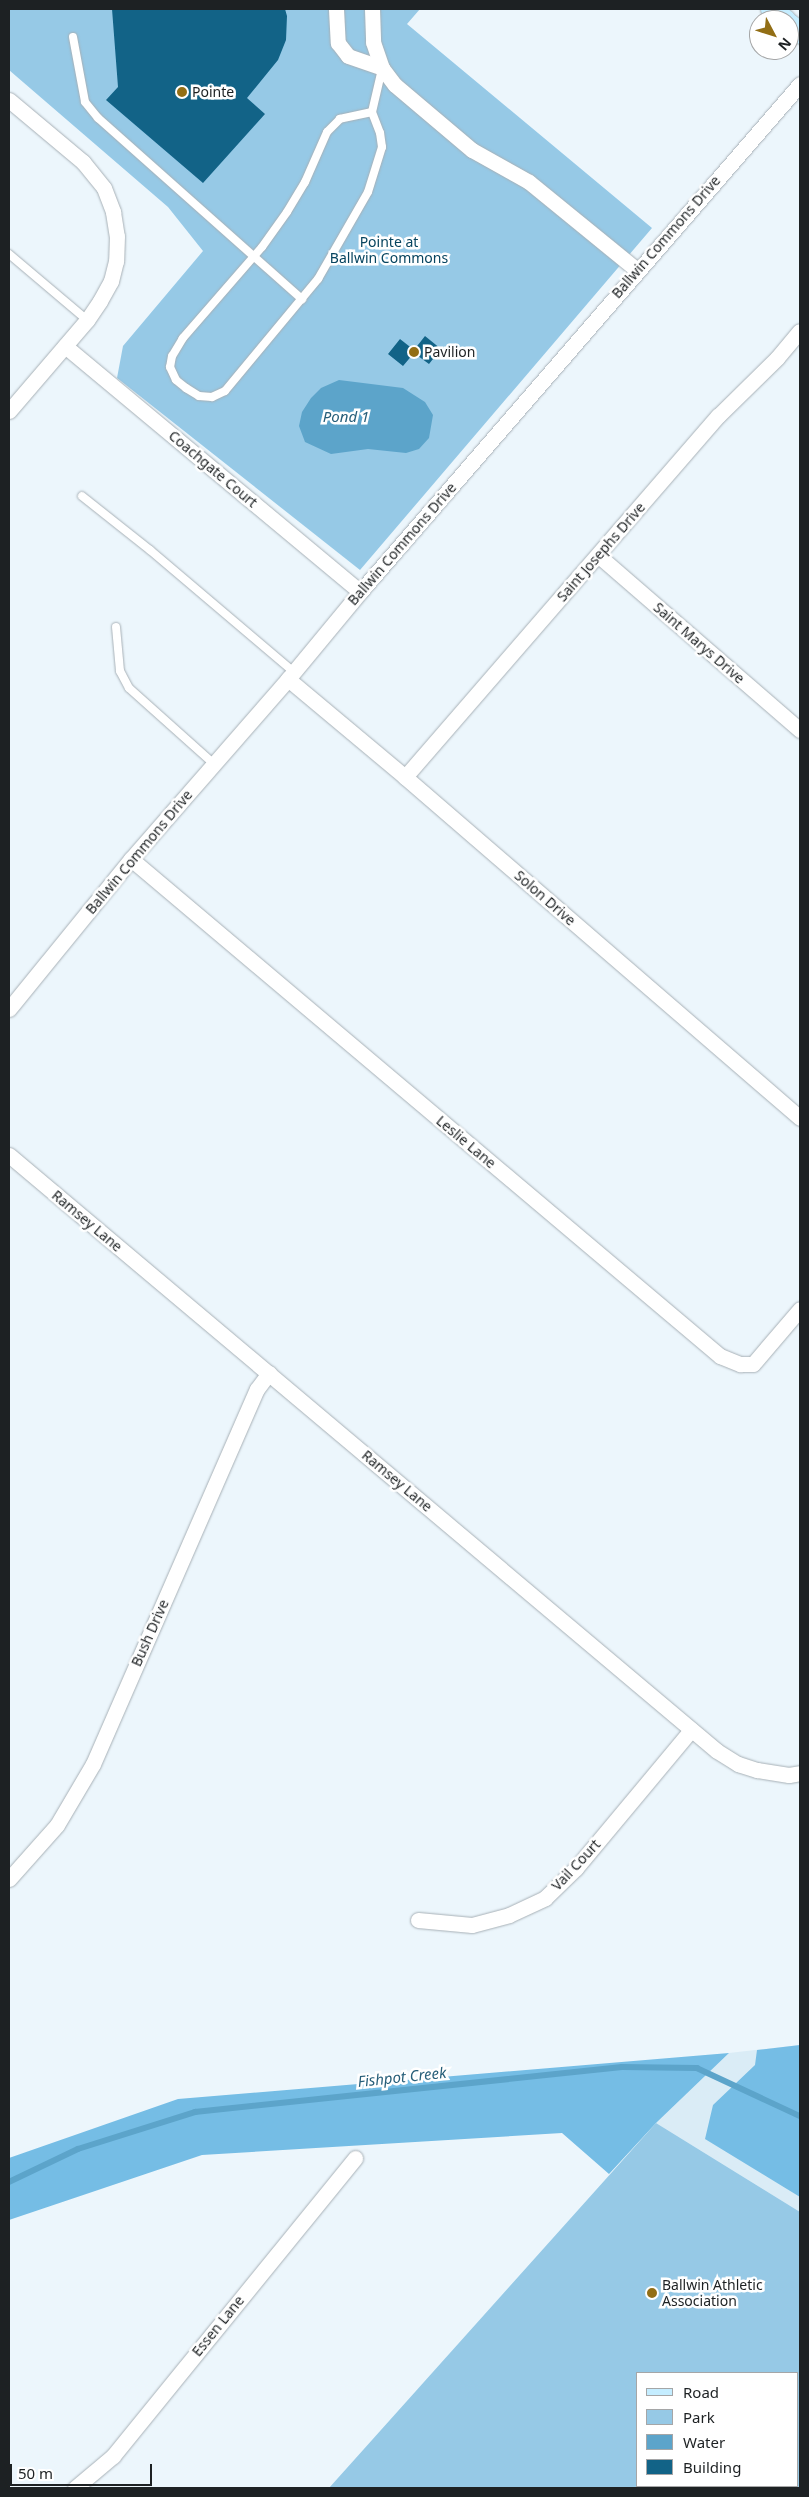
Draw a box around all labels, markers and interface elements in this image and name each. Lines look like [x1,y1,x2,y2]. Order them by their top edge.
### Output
north arrow [749,10,799,60]
text: N [774,34,796,55]
place label: Pointe [192,84,234,100]
marker: Pointe [176,86,188,98]
street label: Ballwin Commons Drive [608,172,724,302]
park label: Pointe at Ballwin Commons [330,234,448,266]
place label: Pavilion [424,344,475,360]
marker: Pavilion [408,346,420,358]
water label: Pond 1 [323,408,369,426]
street label: Coachgate Court [165,427,261,511]
street label: Ballwin Commons Drive [344,479,460,609]
street label: Saint Josephs Drive [553,499,649,605]
street label: Saint Marys Drive [650,599,748,687]
street label: Ballwin Commons Drive [82,787,196,917]
street label: Solon Drive [511,867,579,929]
street label: Leslie Lane [433,1112,499,1172]
street label: Ramsey Lane [48,1187,126,1255]
street label: Ramsey Lane [358,1447,436,1515]
street label: Bush Drive [128,1597,172,1669]
street label: Vail Court [548,1836,604,1894]
water label: Fishpot Creek [357,2063,447,2091]
place label: Ballwin Athletic Association [662,2277,763,2310]
marker: Ballwin Athletic Association [646,2287,658,2299]
street label: Essen Lane [188,2292,248,2360]
legend [636,2372,799,2487]
text: Road [683,2382,719,2402]
text: Park [683,2407,715,2427]
text: Water [683,2432,725,2452]
scale bar [12,2454,155,2486]
text: Building [683,2457,741,2477]
text: 50 m [18,2463,53,2483]

